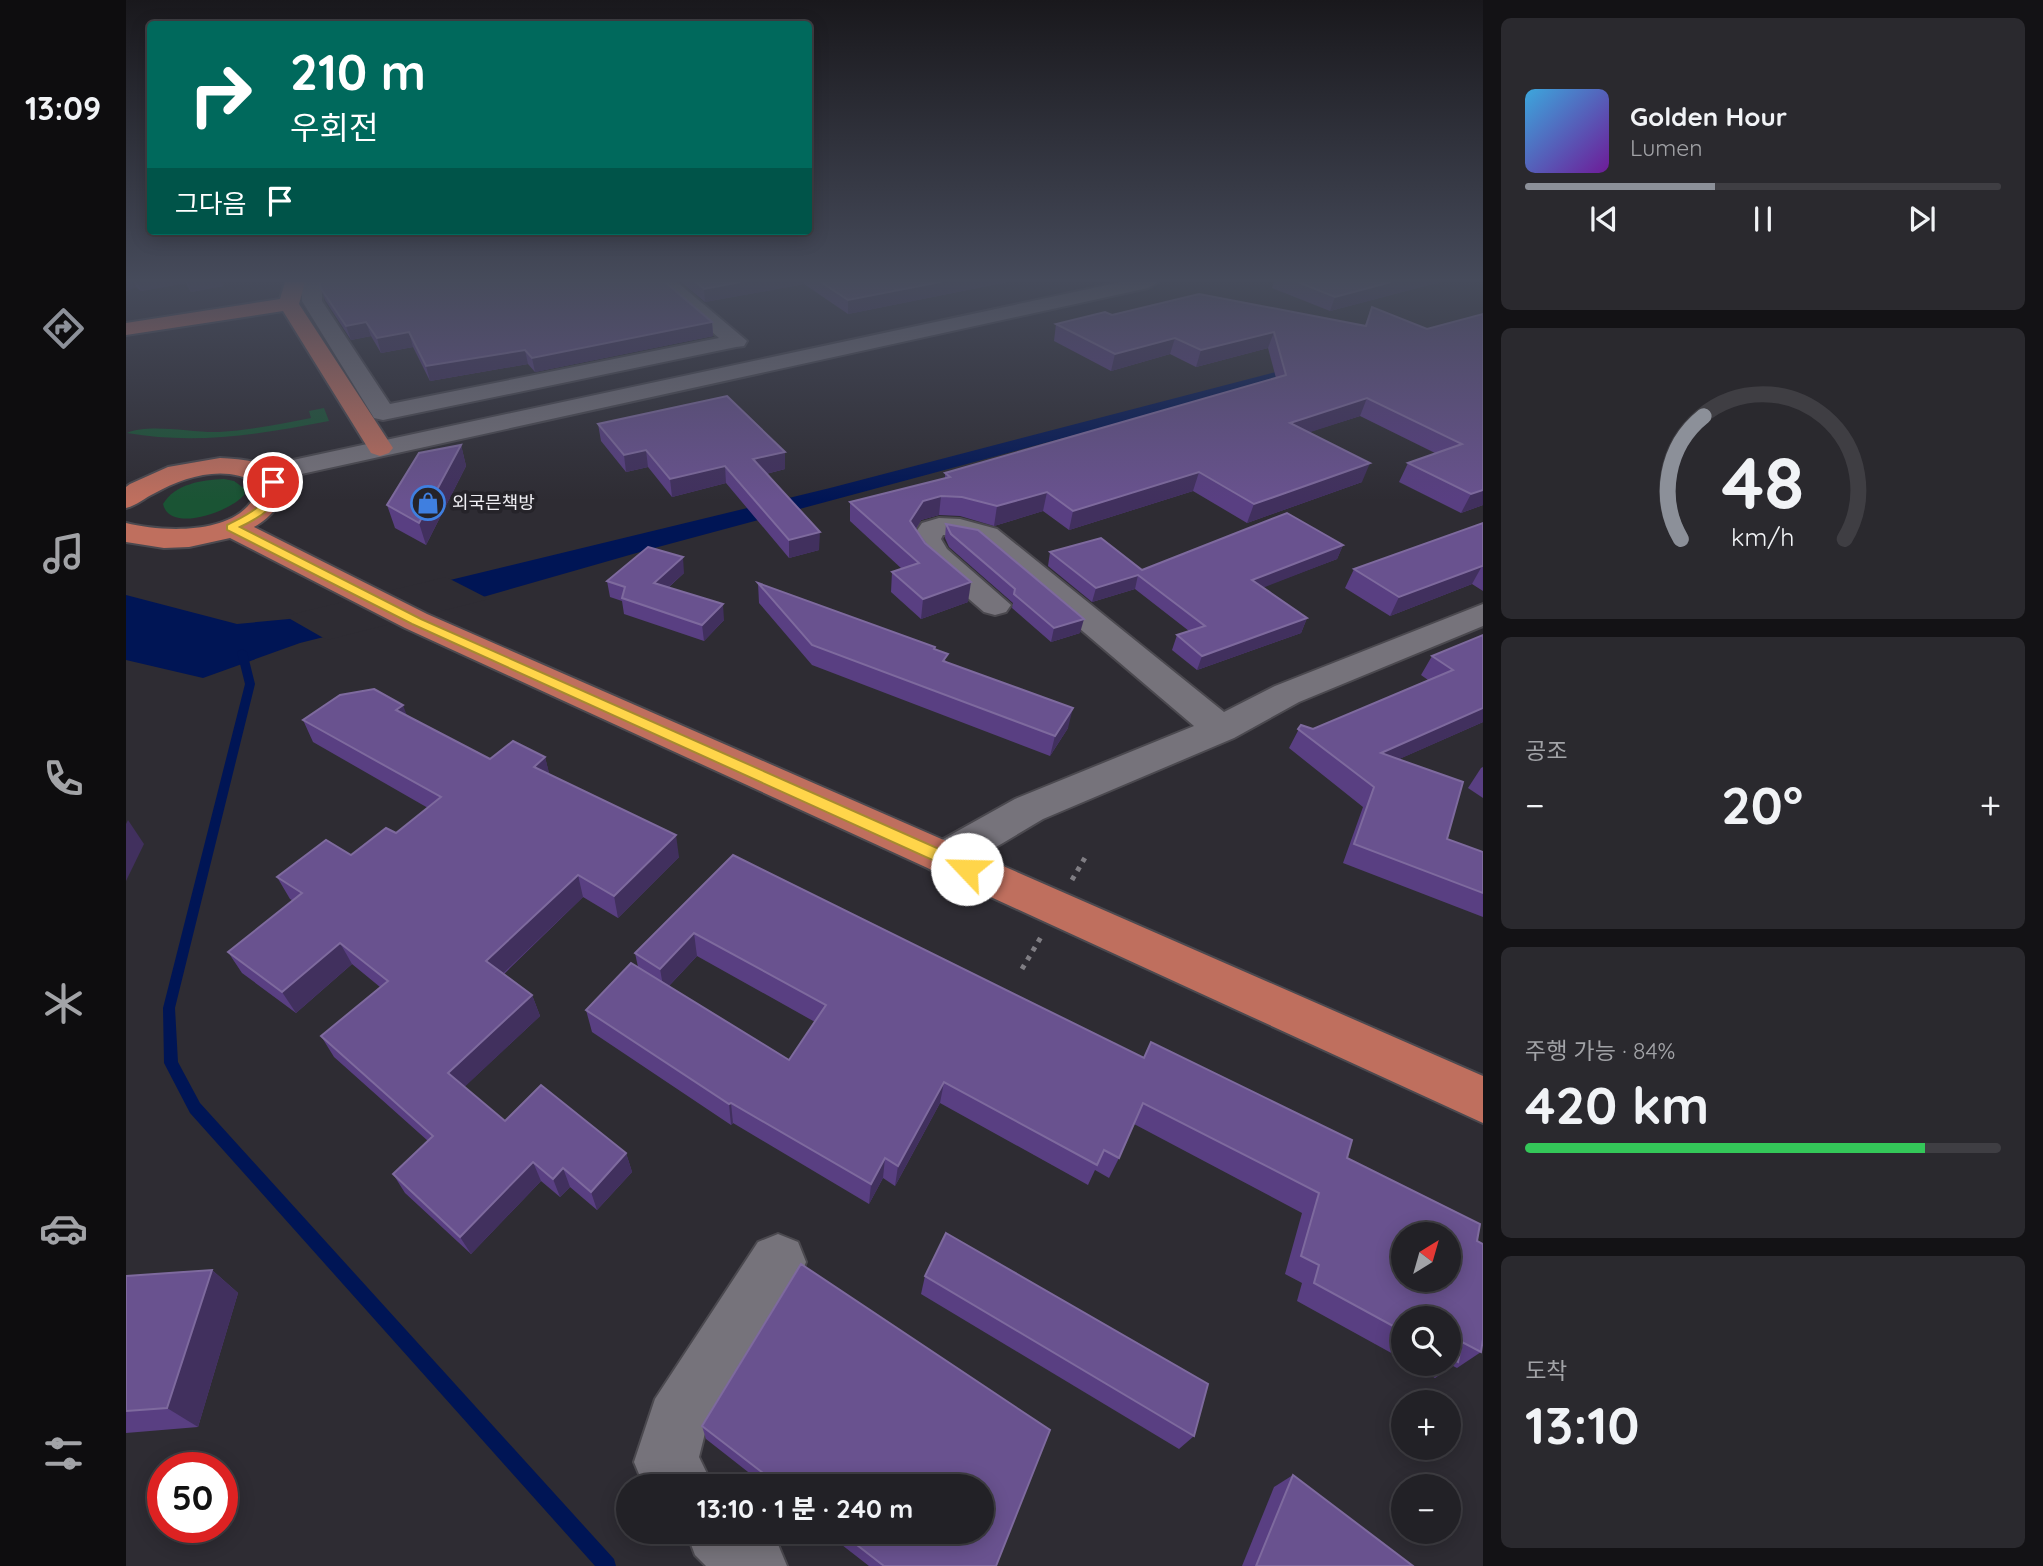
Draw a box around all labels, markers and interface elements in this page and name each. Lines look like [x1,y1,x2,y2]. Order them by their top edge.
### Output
text: 210 m [290,41,426,102]
icon: right [175,49,266,140]
text: 13:09 [25,88,101,128]
text: Golden Hour [1630,100,1787,133]
text: 우회전 [290,107,378,147]
text: Lumen [1630,133,1703,162]
icon: arrive [261,182,299,220]
text: 그다음 [175,187,247,220]
icon: previous [1585,200,1623,238]
icon: pause [1744,200,1782,238]
icon: next [1903,200,1941,238]
icon: directions [39,304,88,353]
text: 48 [1722,437,1804,528]
pin [243,452,303,512]
icon: arrive [254,463,292,501]
shop icon: 외국믄책방 [409,484,447,522]
place label: 외국믄책방 [452,491,535,514]
text: km/h [1731,521,1795,552]
icon: music [39,529,88,578]
text: 공조 [1525,736,1567,765]
icon: phone [39,754,88,803]
text: 20° [1721,772,1803,837]
text: − [1525,781,1545,829]
text: + [1980,781,2001,829]
position arrow [930,832,1004,906]
icon: climate [39,979,88,1028]
text: 주행 가능 · 84% [1525,1036,1675,1065]
text: 420 km [1525,1072,1709,1137]
icon: car [39,1204,88,1253]
north arrow [1391,1222,1461,1292]
map controls [1391,1222,1461,1544]
button: search [1391,1306,1461,1376]
text: 도착 [1525,1356,1567,1385]
button: + [1391,1390,1461,1460]
text: 13:10 [1525,1392,1640,1457]
icon: filters [39,1429,88,1478]
speed limit sign: 50 [147,1452,238,1543]
button: − [1391,1474,1461,1544]
text: 13:10 · 1 분 · 240 m [697,1492,913,1525]

